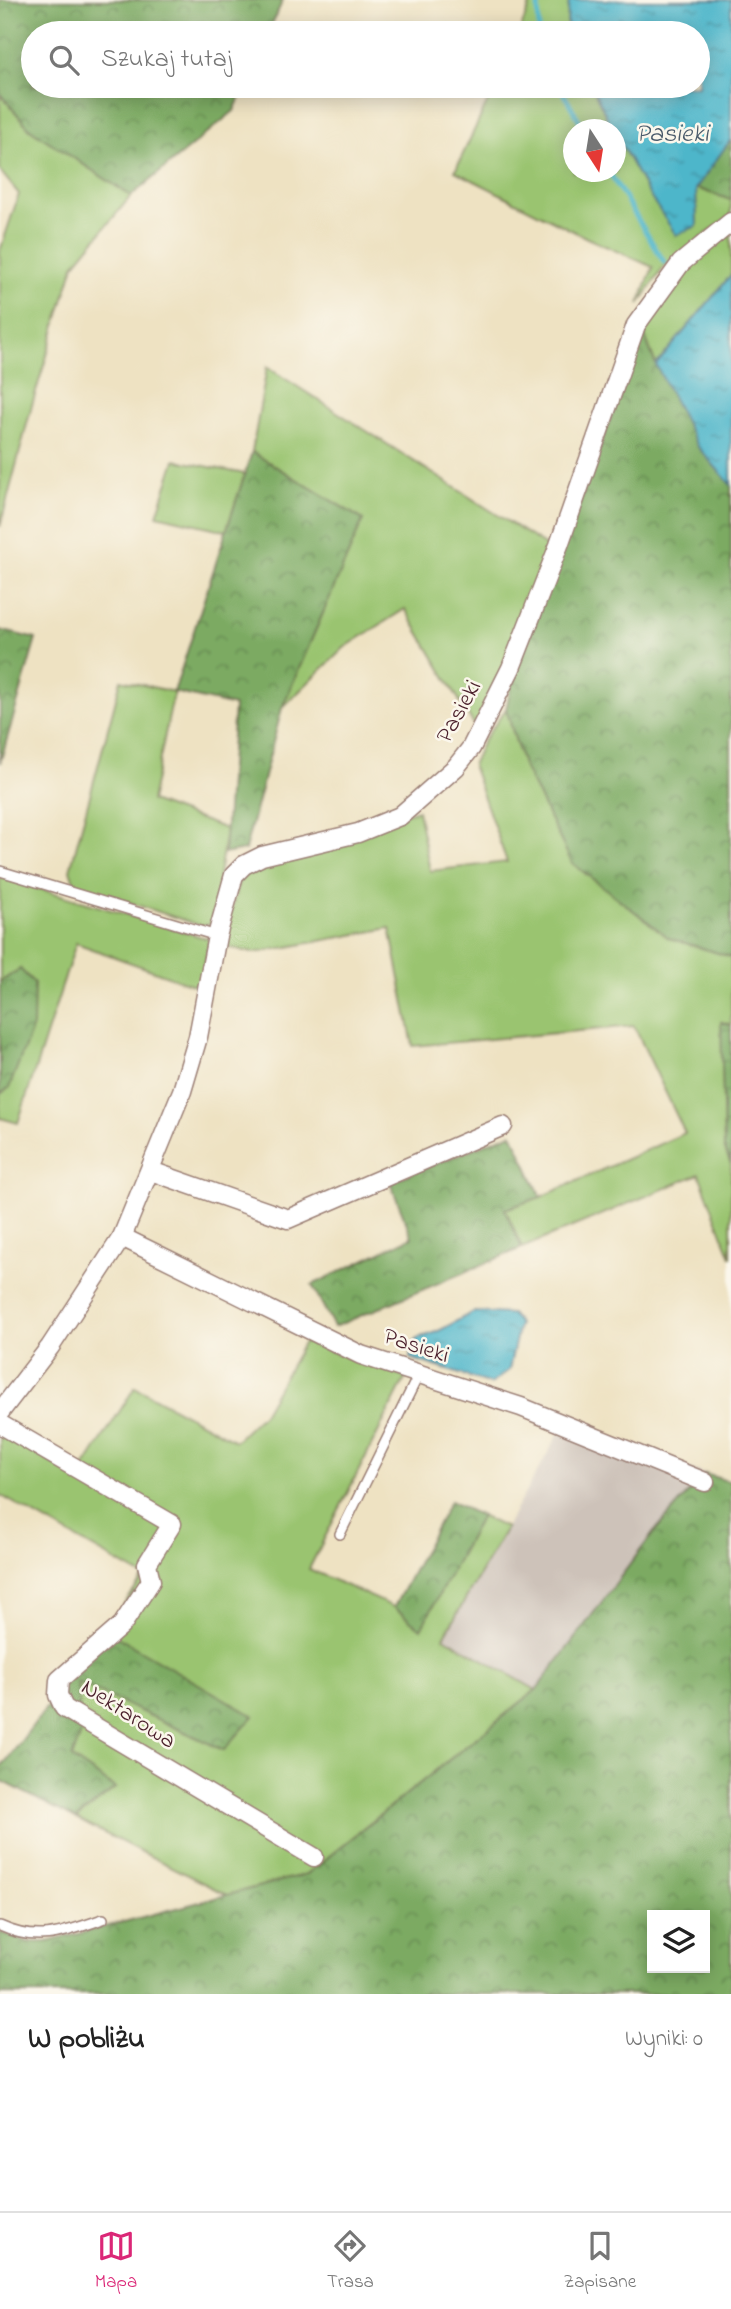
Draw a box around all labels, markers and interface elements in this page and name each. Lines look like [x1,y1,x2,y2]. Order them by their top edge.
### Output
search box [21,21,710,98]
icon: search [45,41,83,79]
text: Szukaj tutaj [101,41,232,79]
water label: Pasieki [635,116,711,154]
north arrow [563,119,626,182]
street label: Pasieki [428,674,492,750]
street label: Pasieki [378,1320,454,1374]
street label: Nektarowa [74,1671,182,1759]
map controls [647,1910,710,1973]
button: layers [647,1910,710,1973]
text: W pobliżu [28,2018,145,2062]
text: Wyniki: 0 [625,2023,703,2056]
tab: Mapa [95,2227,137,2296]
tab: Trasa [327,2227,374,2296]
tab: Zapisane [564,2227,636,2296]

